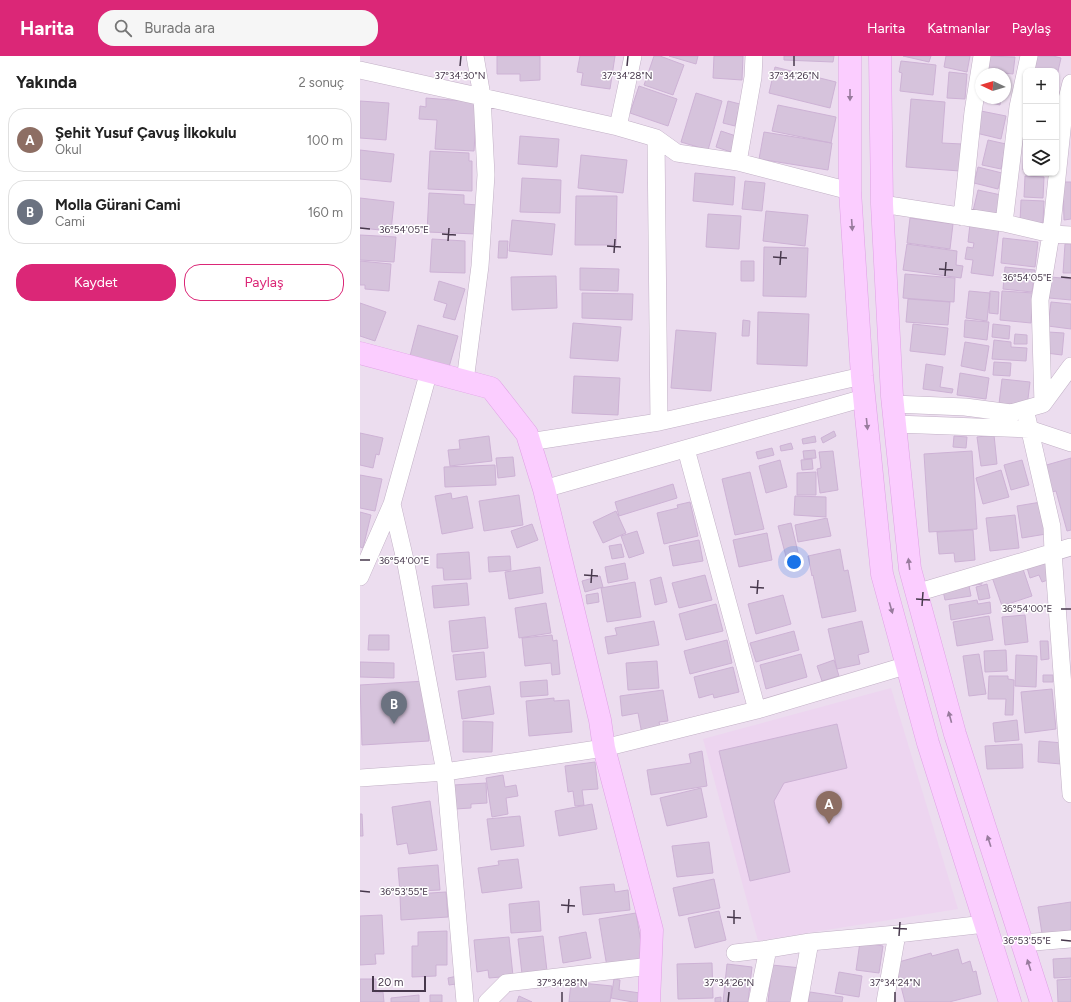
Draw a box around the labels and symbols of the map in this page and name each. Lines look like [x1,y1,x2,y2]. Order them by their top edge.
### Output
north arrow [975,68,1011,104]
text: 37°34'30"N [435,69,485,82]
text: 37°34'28"N [602,69,652,82]
text: 37°34'26"N [769,69,819,82]
one-way arrow [847,89,853,102]
one-way arrow [848,219,855,231]
text: 36°54'05"E [379,223,429,236]
text: 36°54'05"E [1002,271,1052,284]
one-way arrow [864,418,870,430]
your location [784,552,804,572]
text: 36°54'00"E [379,554,429,567]
one-way arrow [906,558,913,571]
one-way arrow [889,602,895,615]
text: 36°54'00"E [1002,602,1052,615]
pin: B [381,691,407,724]
one-way arrow [947,711,953,723]
pin: A [816,791,842,824]
one-way arrow [986,835,992,847]
text: 36°53'55"E [380,885,428,898]
text: 36°53'55"E [1003,934,1051,947]
one-way arrow [1026,959,1032,971]
scale bar [372,974,426,993]
text: 37°34'28"N [537,976,587,989]
text: 37°34'26"N [704,976,754,989]
text: 37°34'24"N [870,976,920,989]

